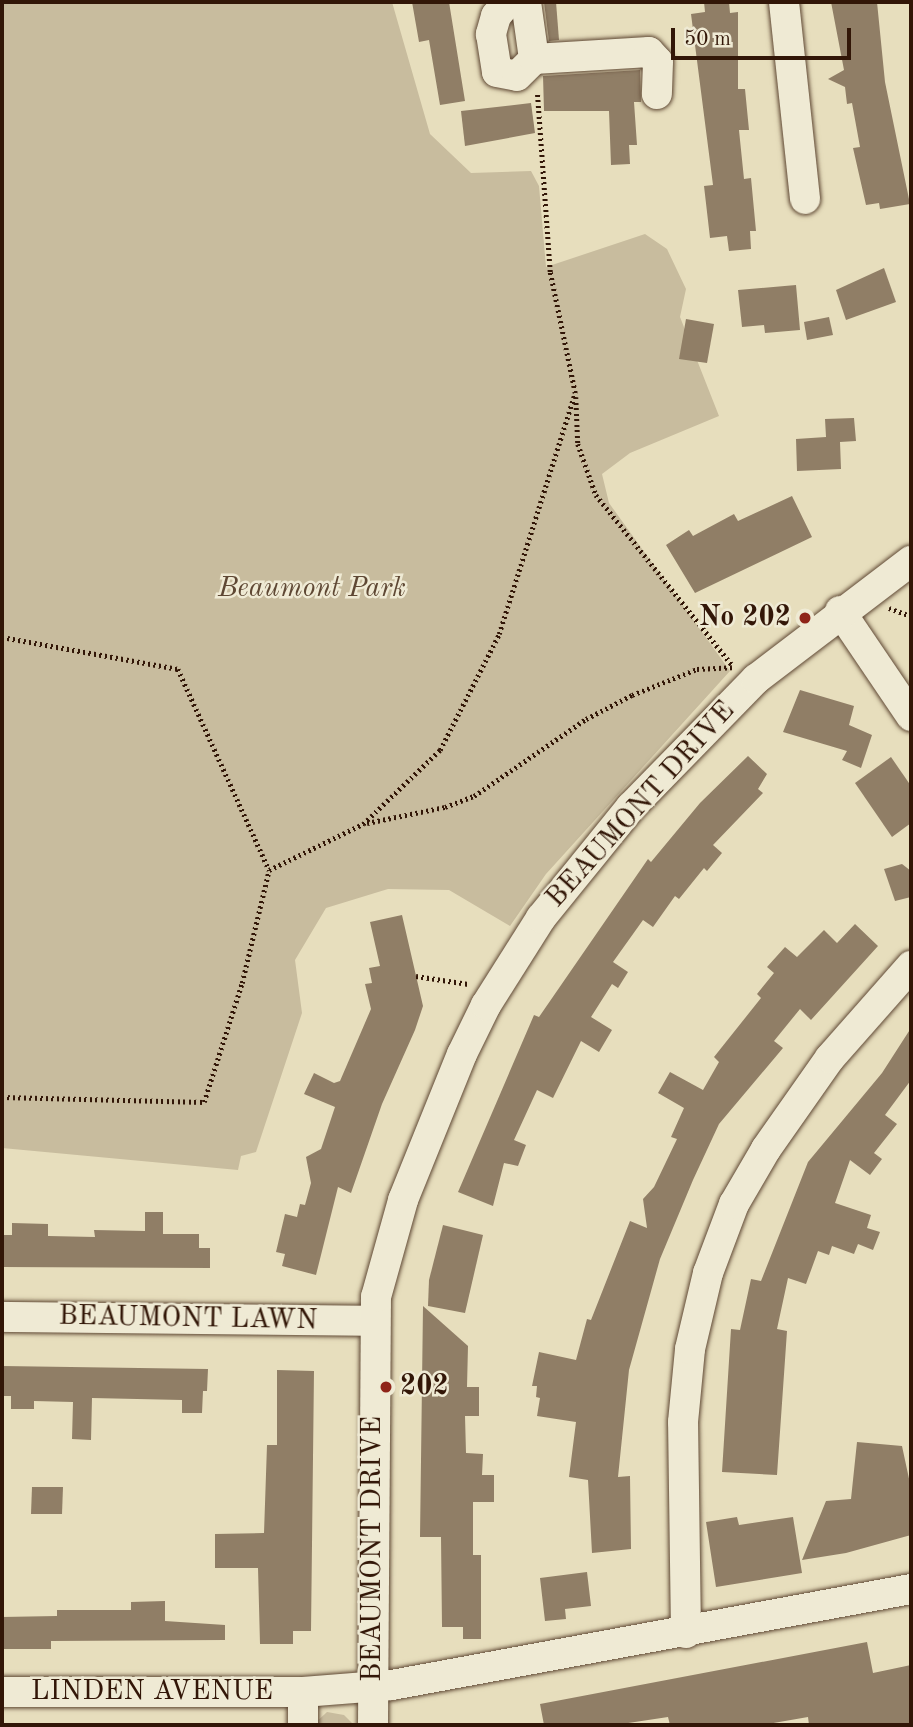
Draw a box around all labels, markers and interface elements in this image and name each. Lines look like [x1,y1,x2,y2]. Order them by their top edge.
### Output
scale bar [675,14,855,58]
text: 50 m [684,29,731,50]
park label: Beaumont Park [218,572,406,606]
place label: No 202 [699,601,791,635]
marker: No 202 [797,610,813,626]
street label: BEAUMONT DRIVE [540,695,742,915]
street label: BEAUMONT LAWN [58,1300,318,1338]
place label: 202 [400,1370,449,1404]
marker: 202 [378,1379,394,1395]
street label: BEAUMONT DRIVE [356,1416,390,1682]
street label: LINDEN AVENUE [31,1675,273,1709]

